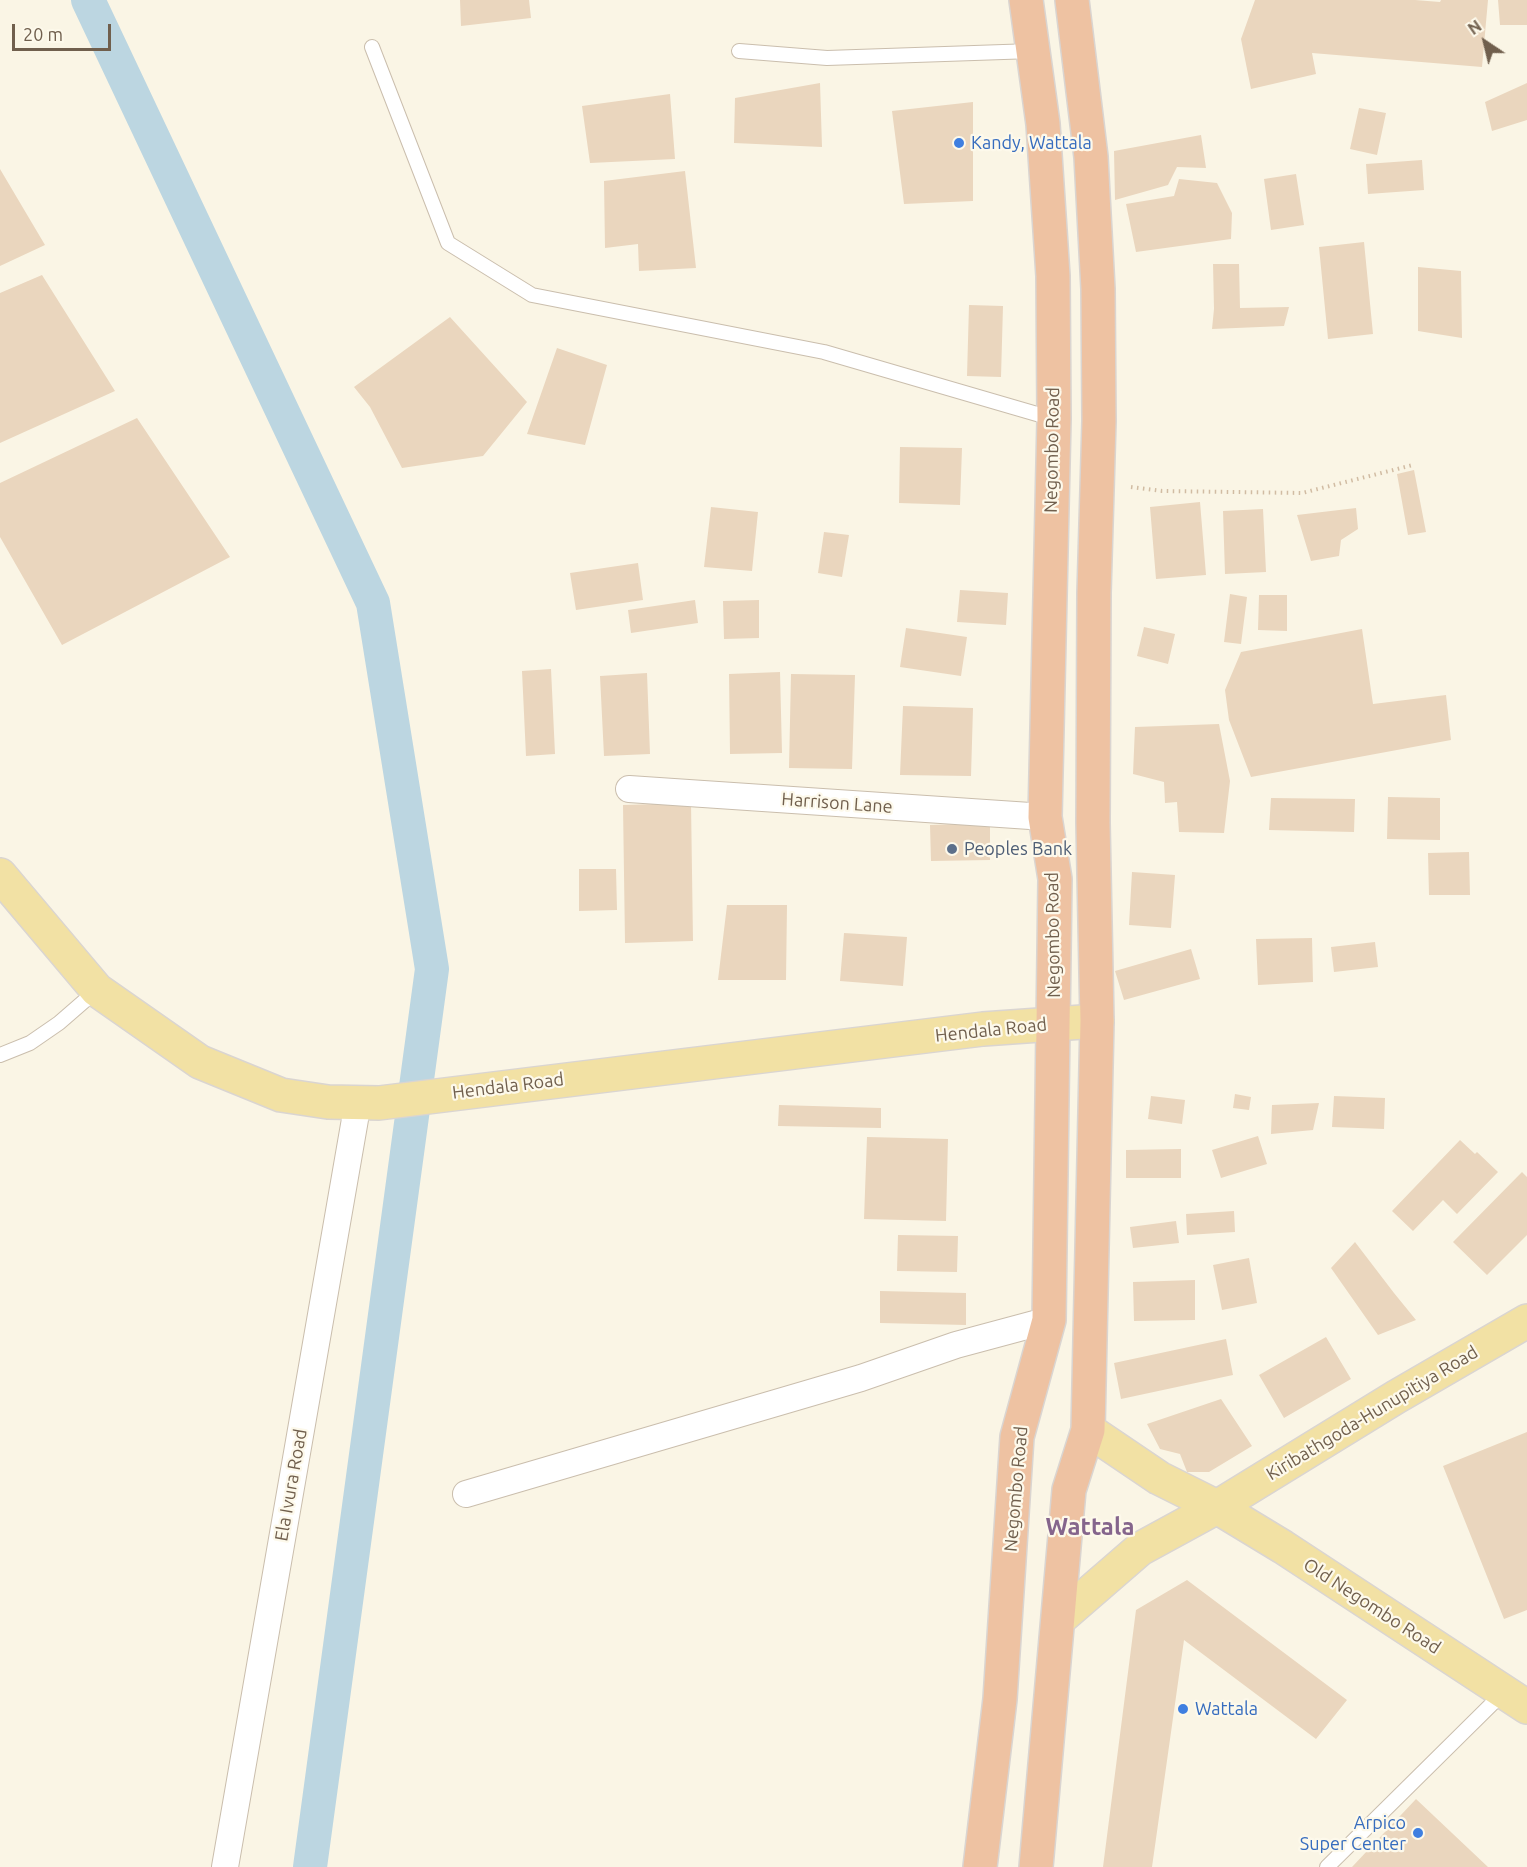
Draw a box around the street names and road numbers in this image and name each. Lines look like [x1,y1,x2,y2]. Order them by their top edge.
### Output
street label: Negombo Road [1040,387,1064,513]
street label: Harrison Lane [781,788,893,818]
street label: Negombo Road [1041,872,1065,998]
street label: Hendala Road [934,1013,1048,1047]
street label: Hendala Road [451,1068,565,1104]
street label: Kiribathgoda-Hunupitiya Road [1262,1341,1482,1485]
street label: Negombo Road [1000,1425,1032,1553]
street label: Ela Ivura Road [271,1427,311,1543]
street label: Old Negombo Road [1299,1554,1445,1658]

